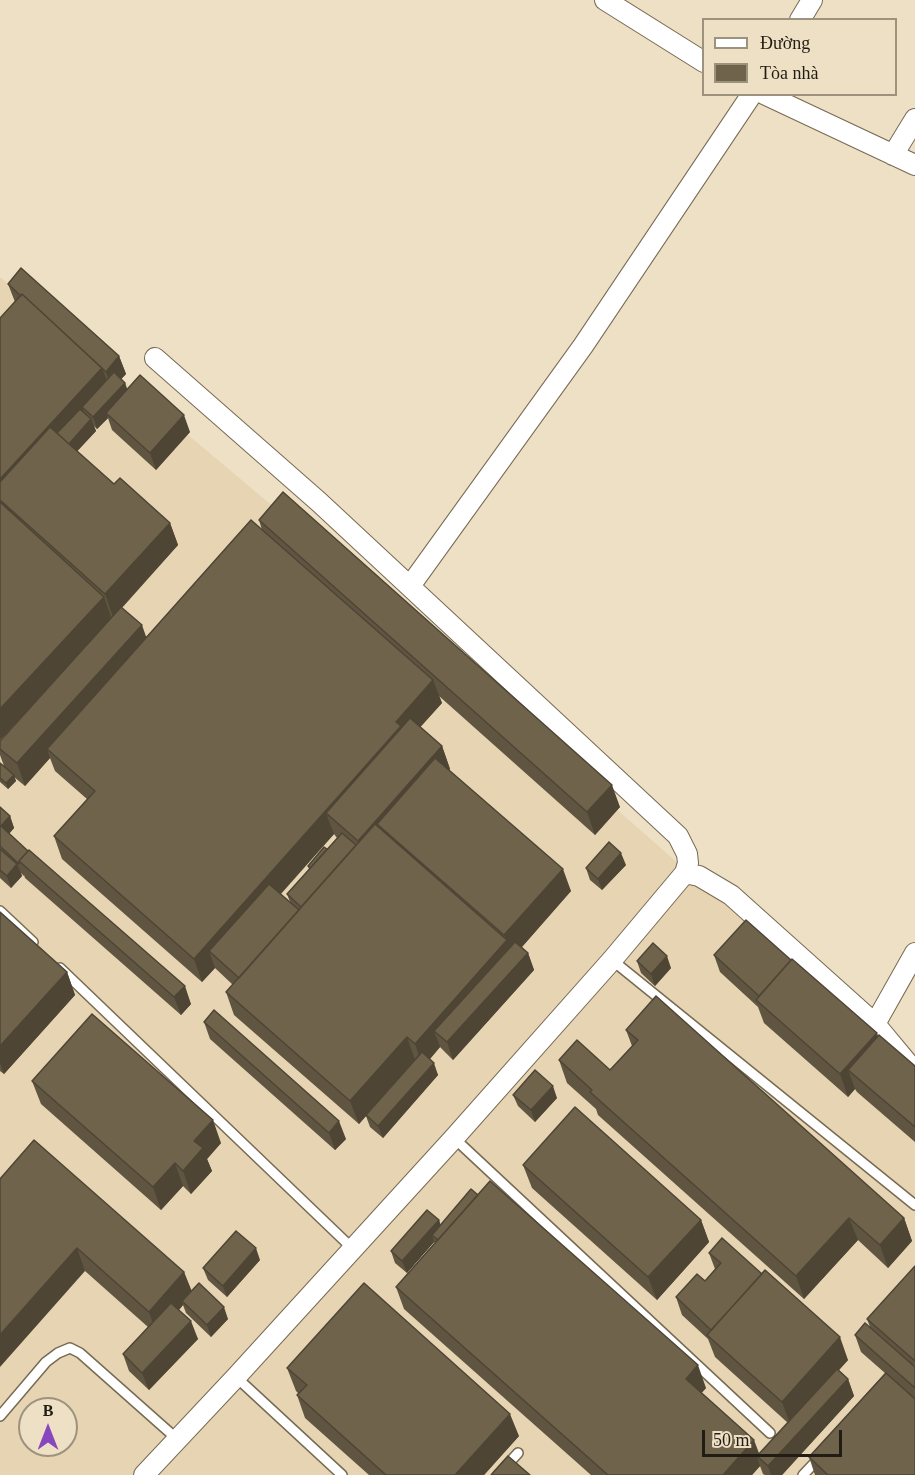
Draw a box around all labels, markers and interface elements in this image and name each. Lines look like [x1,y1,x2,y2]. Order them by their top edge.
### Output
legend [702,18,897,96]
text: Đường [760,33,810,53]
text: Tòa nhà [760,63,818,83]
north arrow [18,1397,78,1457]
text: B [43,1402,53,1419]
scale bar [705,1418,844,1456]
text: 50 m [713,1430,750,1450]

